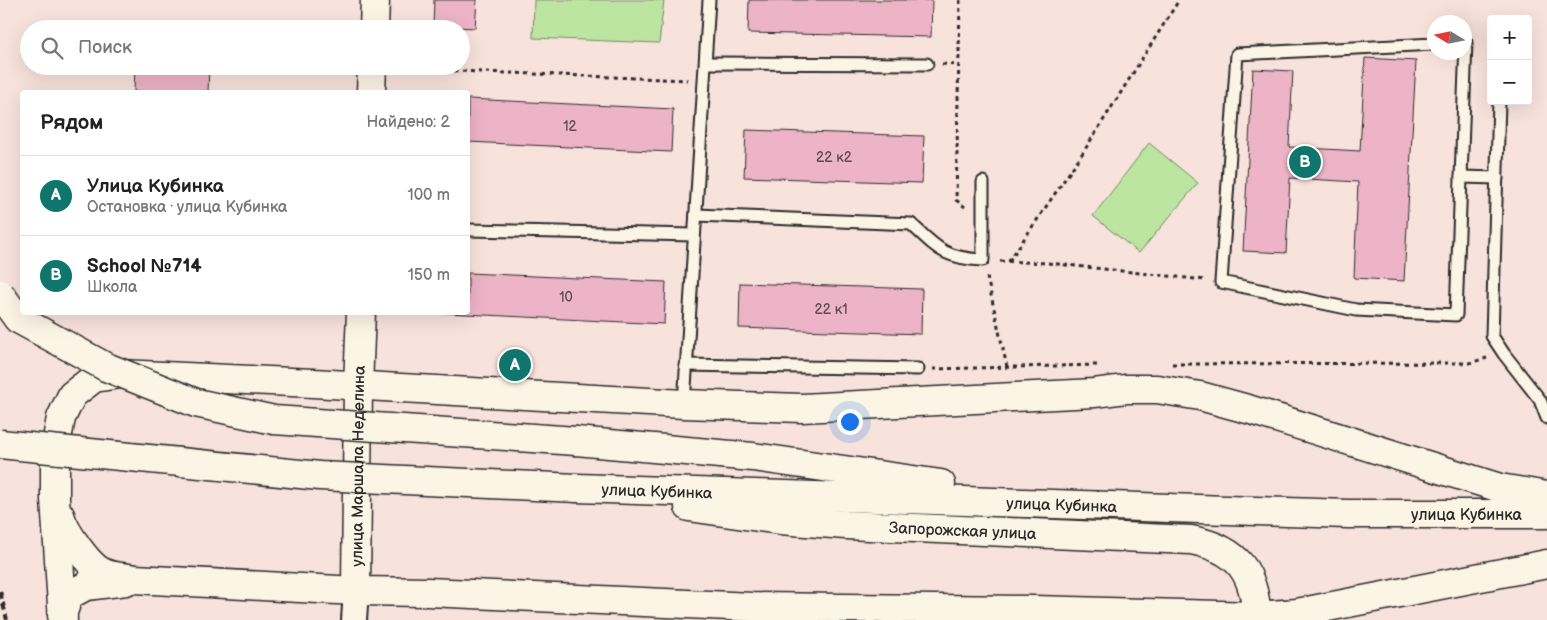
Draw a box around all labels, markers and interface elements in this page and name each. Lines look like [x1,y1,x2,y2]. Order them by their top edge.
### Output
north arrow [1427,15,1472,60]
map controls [1487,15,1532,105]
button: + [1487,15,1532,60]
search box [20,20,470,75]
icon: search [38,34,66,62]
text: Поиск [78,36,132,59]
button: − [1487,60,1532,105]
text: Рядом [40,110,103,135]
text: Найдено: 2 [366,113,450,132]
house number: 12 [563,118,578,135]
pin: B [1289,143,1321,181]
house number: 22 к2 [816,149,853,166]
text: Улица Кубинка [87,175,224,198]
text: A [51,186,61,205]
text: 100 m [407,186,450,205]
text: Остановка · улица Кубинка [87,198,288,217]
text: School №714 [87,255,202,278]
text: B [50,266,62,285]
text: 150 m [408,266,450,285]
text: Школа [87,278,137,297]
house number: 10 [559,289,573,306]
house number: 22 к1 [814,301,848,318]
pin: A [499,346,531,384]
street label: улица Маршала Неделина [348,365,370,567]
your location [837,409,863,435]
street label: улица Кубинка [601,481,713,504]
street label: улица Кубинка [1006,494,1118,517]
street label: улица Кубинка [1411,506,1523,525]
street label: Запорожская улица [889,519,1037,544]

